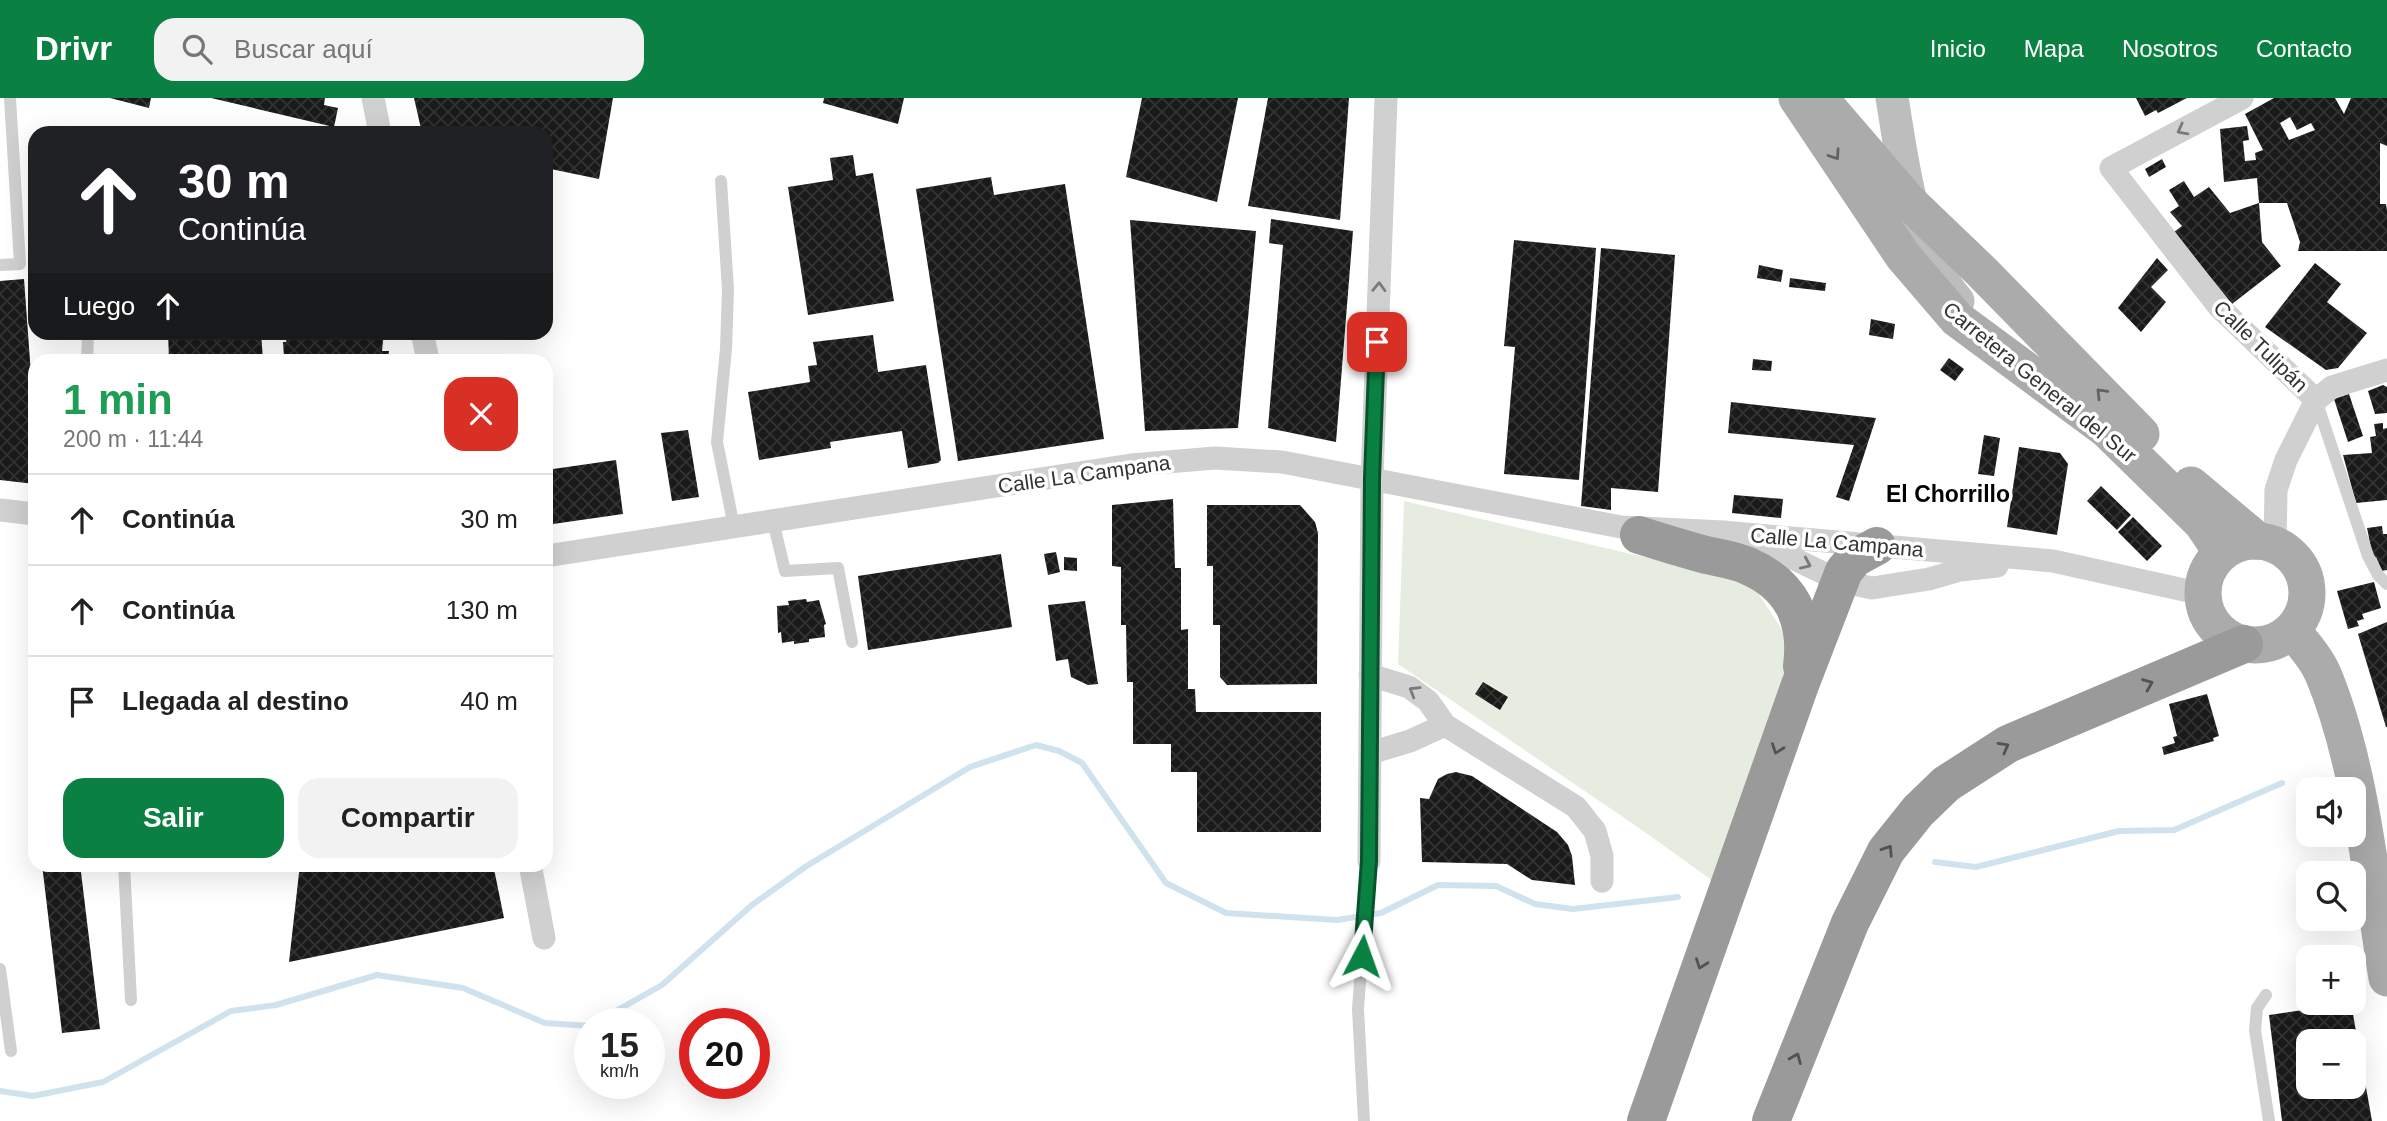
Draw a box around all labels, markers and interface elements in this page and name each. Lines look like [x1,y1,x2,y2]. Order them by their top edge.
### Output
search box [154,18,644,81]
text: Drivr [35,30,112,67]
icon: search [178,30,216,68]
text: Buscar aquí [234,34,373,64]
text: Inicio [1930,35,1986,62]
text: Mapa [2024,35,2084,62]
text: Nosotros [2122,35,2218,62]
text: Contacto [2256,35,2352,62]
one-way arrow [2177,122,2189,135]
one-way arrow [1827,147,1840,160]
icon: ahead [63,154,154,245]
text: 30 m [178,154,290,208]
text: Continúa [178,211,306,247]
one-way arrow [1372,282,1387,293]
icon: ahead [149,287,187,325]
text: Luego [63,291,135,321]
street label: Calle Tulipán [2209,296,2313,396]
street label: Carretera General del Sur [1939,297,2141,467]
pin [1347,312,1407,372]
icon: arrive [1358,323,1396,361]
text: 1 min [63,376,173,423]
button: close [444,377,518,451]
one-way arrow [2097,389,2110,402]
text: 200 m · 11:44 [63,426,203,452]
street label: Calle La Campana [996,450,1172,497]
district label: El Chorrillo [1886,481,2010,507]
icon: ahead [63,501,101,539]
text: Continúa [122,504,235,534]
text: 30 m [460,504,518,534]
street label: Calle La Campana [1749,523,1925,561]
one-way arrow [1799,556,1811,570]
icon: ahead [63,592,101,630]
text: Continúa [122,595,235,625]
text: 130 m [446,595,518,625]
one-way arrow [2141,678,2153,692]
icon: arrive [63,683,101,721]
text: Llegada al destino [122,686,349,716]
text: 40 m [460,686,518,716]
one-way arrow [1408,687,1421,700]
one-way arrow [1996,742,2009,755]
one-way arrow [1771,743,1785,755]
map controls [2296,777,2366,1099]
button: sound [2296,777,2366,847]
button: Salir [63,778,284,858]
button: Compartir [298,778,518,858]
one-way arrow [1880,845,1893,858]
button: search [2296,861,2366,931]
position arrow [1325,919,1399,993]
button: + [2296,945,2366,1015]
one-way arrow [1695,957,1709,969]
speed limit sign: 20 [679,1008,770,1099]
text: 15 [600,1025,639,1064]
button: − [2296,1029,2366,1099]
one-way arrow [1788,1052,1802,1064]
text: km/h [600,1061,639,1081]

